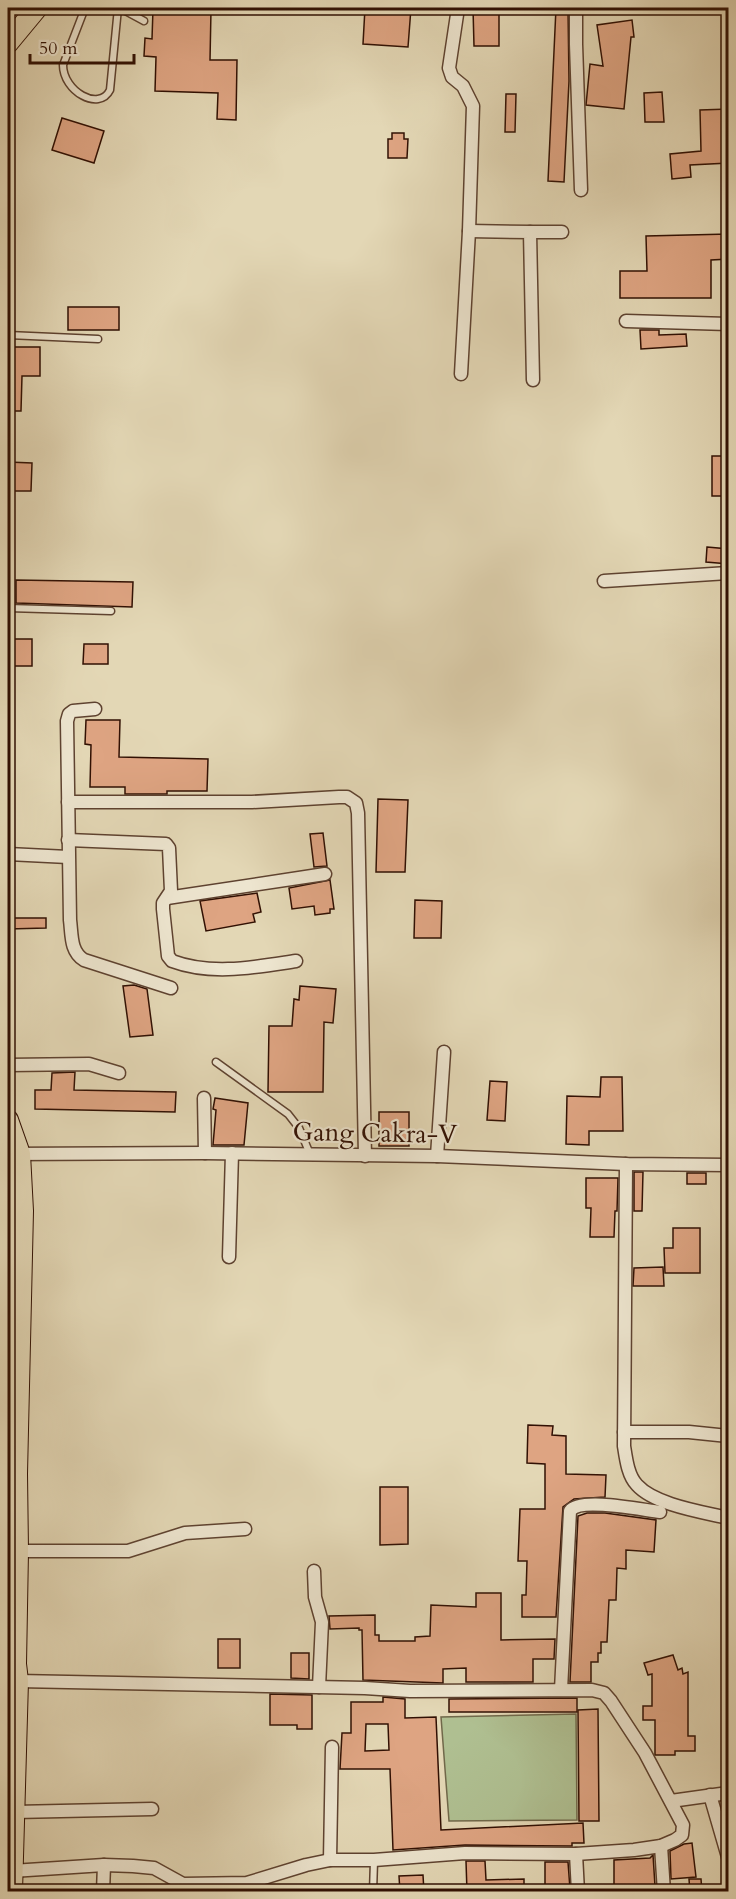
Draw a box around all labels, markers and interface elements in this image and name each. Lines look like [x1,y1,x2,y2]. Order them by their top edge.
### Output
scale bar [30,27,134,65]
text: 50 m [39,36,78,61]
street label: Gang Cakra-V [292,1114,458,1152]

